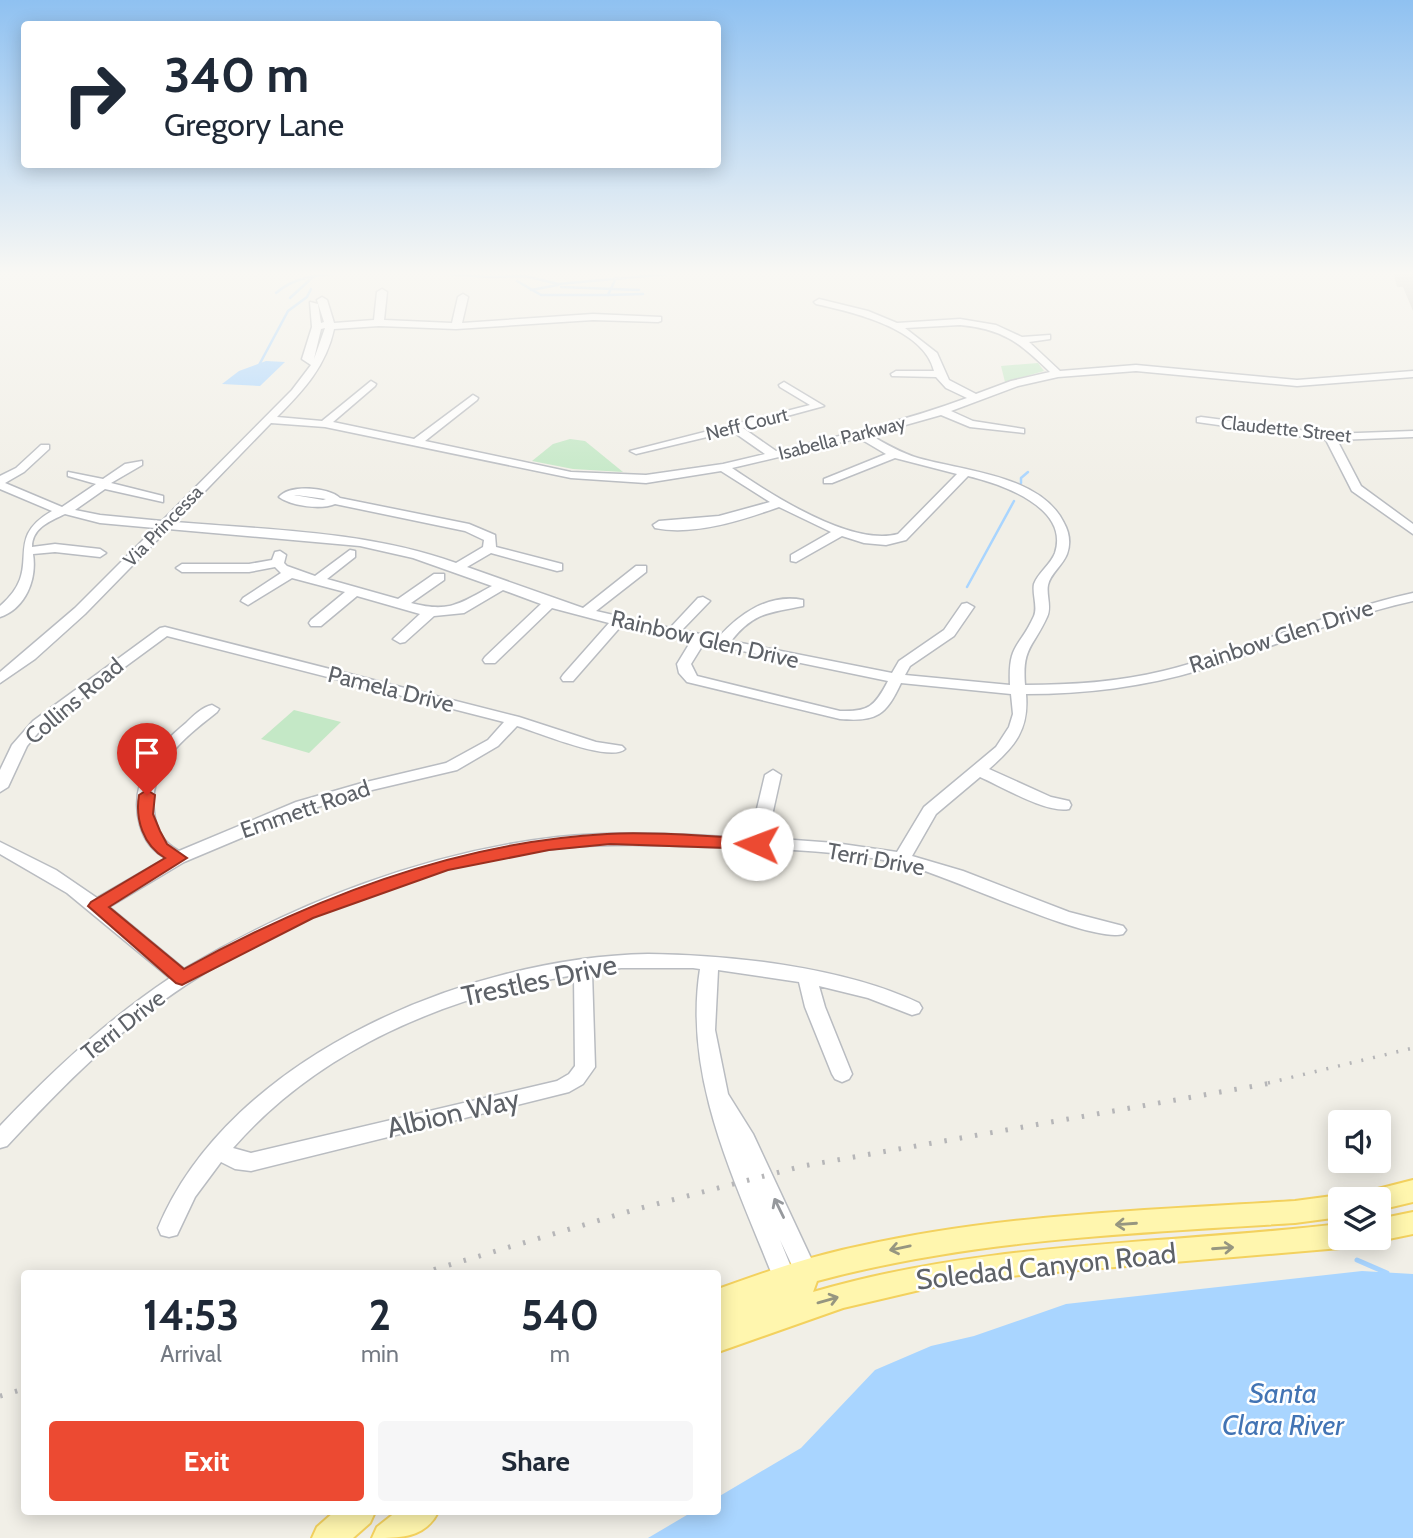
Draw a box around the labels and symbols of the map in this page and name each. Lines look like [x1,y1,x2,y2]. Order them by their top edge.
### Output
street label: Neff Court [703,403,791,445]
street label: Isabella Parkway [776,411,909,465]
street label: Claudette Street [1220,411,1353,447]
street label: Via Princessa [119,480,207,572]
street label: Rainbow Glen Drive [1186,593,1377,679]
street label: Rainbow Glen Drive [608,604,802,674]
street label: Collins Road [19,652,129,750]
street label: Pamela Drive [325,660,457,718]
pin [117,723,177,795]
street label: Emmett Road [237,774,373,844]
position arrow [720,807,794,881]
street label: Terri Drive [825,837,927,881]
street label: Trestles Drive [458,947,620,1013]
street label: Terri Drive [76,984,171,1066]
street label: Albion Way [383,1081,523,1145]
one-way arrow [771,1198,785,1219]
one-way arrow [1115,1217,1138,1230]
street label: Soledad Canyon Road [914,1235,1178,1297]
one-way arrow [1211,1241,1234,1254]
one-way arrow [889,1242,912,1255]
one-way arrow [816,1293,839,1306]
water label: Santa Clara River [1222,1376,1345,1442]

